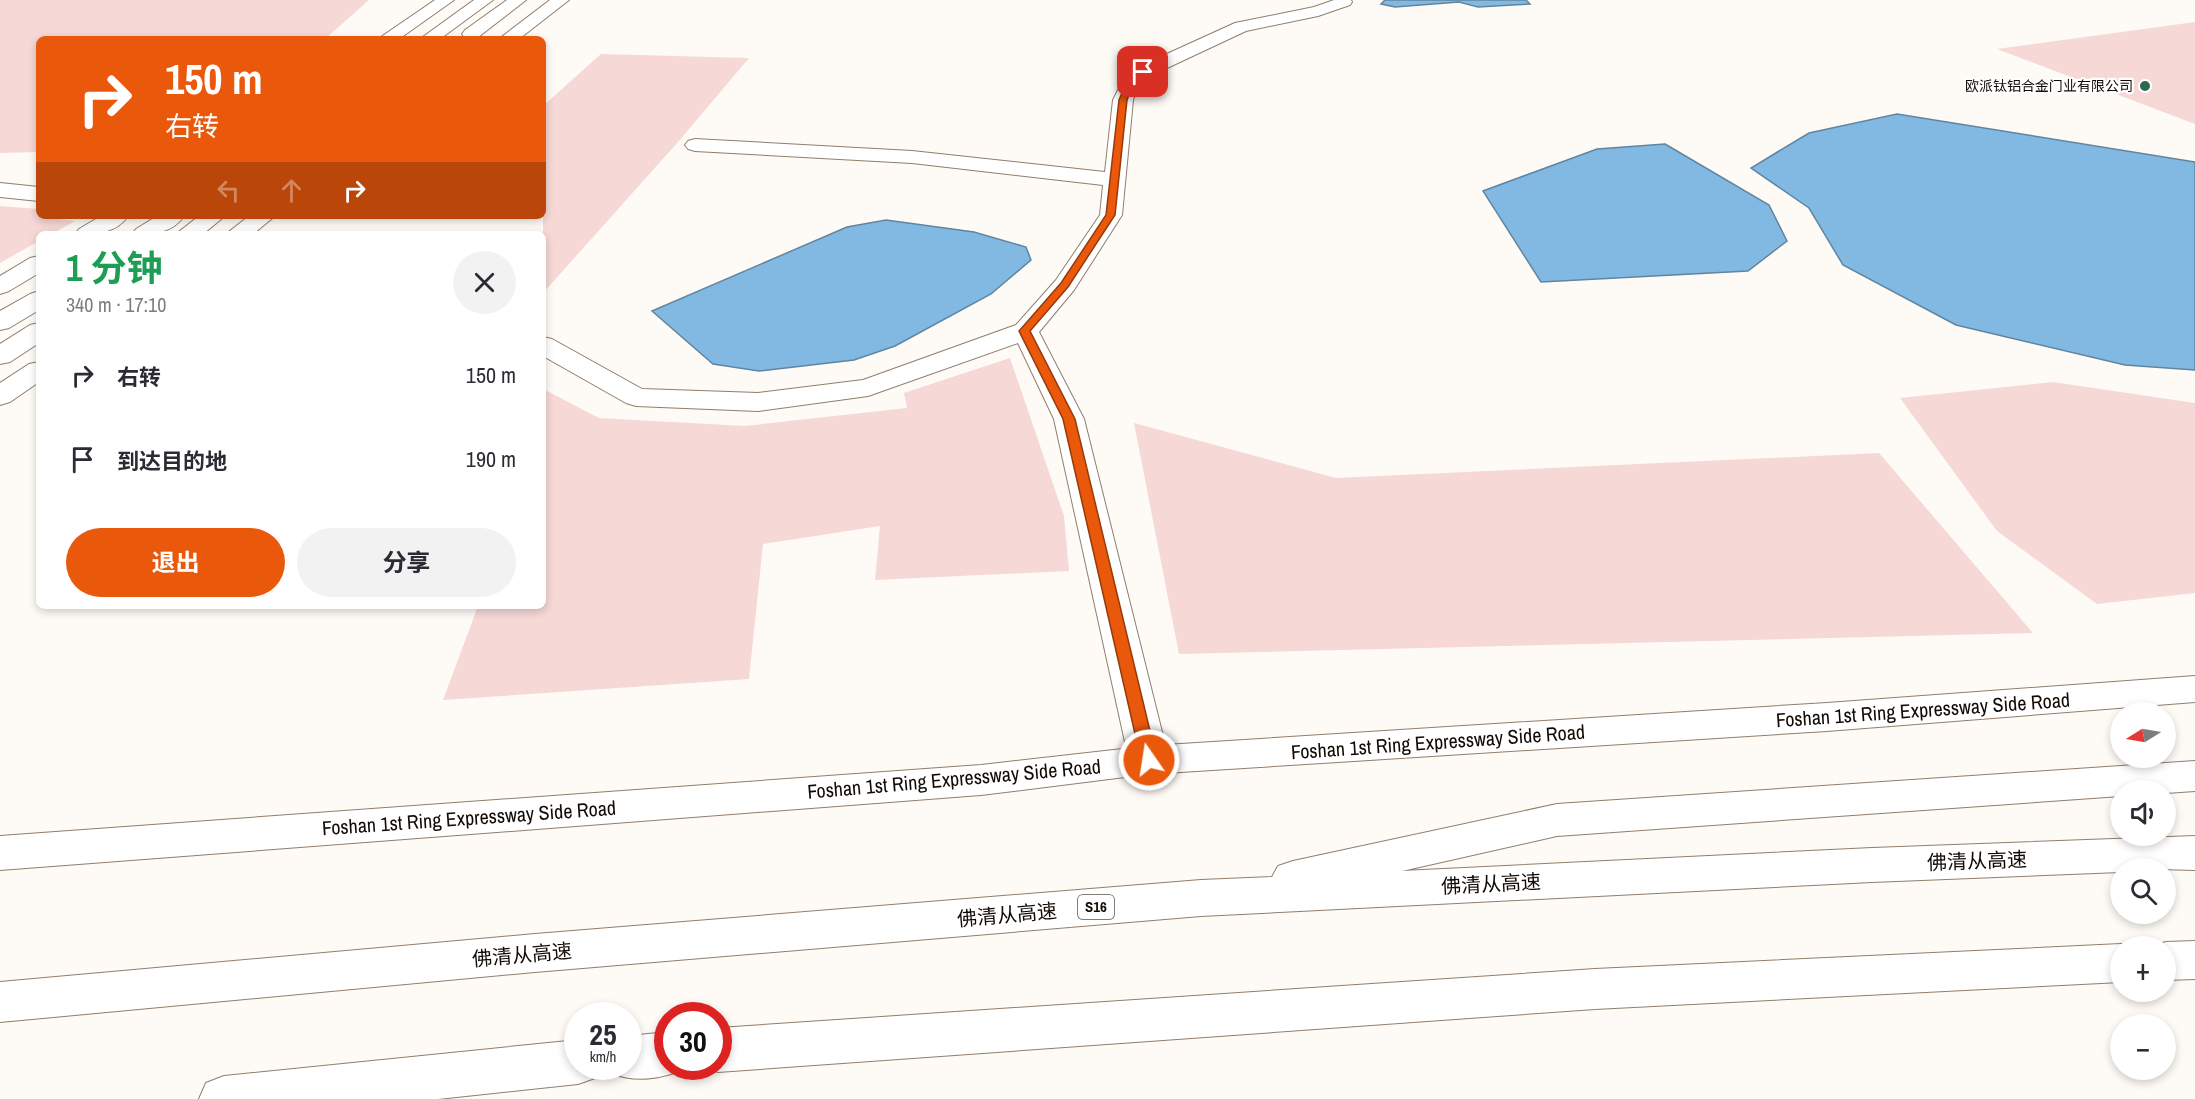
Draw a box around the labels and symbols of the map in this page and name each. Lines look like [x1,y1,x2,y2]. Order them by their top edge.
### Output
pin [1117,46,1168,97]
place label: 欧派钛铝合金门业有限公司 [1965,77,2133,95]
marker: 欧派钛铝合金门业有限公司 [2138,79,2152,93]
street label: Foshan 1st Ring Expressway Side Road [1775,686,2071,733]
north arrow [2110,702,2176,768]
street label: Foshan 1st Ring Expressway Side Road [1290,718,1586,765]
position arrow [1117,728,1181,792]
street label: Foshan 1st Ring Expressway Side Road [806,752,1102,805]
street label: Foshan 1st Ring Expressway Side Road [321,794,617,841]
street label: 佛清从高速 [1927,845,2027,876]
street label: 佛清从高速 [1440,867,1542,900]
road number: S16 [1078,895,1114,919]
street label: 佛清从高速 [956,897,1058,932]
street label: 佛清从高速 [471,937,573,972]
speed limit sign: 30 [654,1002,732,1080]

